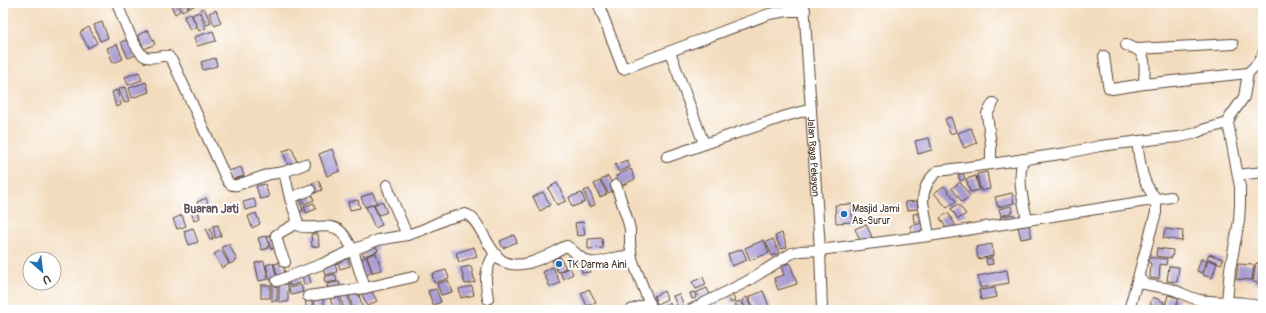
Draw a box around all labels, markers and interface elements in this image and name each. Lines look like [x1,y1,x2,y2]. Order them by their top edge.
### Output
street label: Jalan Raya Pekayon [804,116,822,197]
district label: Buaran Jati [183,202,239,217]
place label: Masjid Jami As-Surur [852,203,900,227]
marker: Masjid Jami As-Surur [839,209,849,219]
north arrow [22,251,62,291]
marker: TK Darma Aini [554,259,564,269]
place label: TK Darma Aini [567,259,627,271]
text: U [40,272,53,287]

